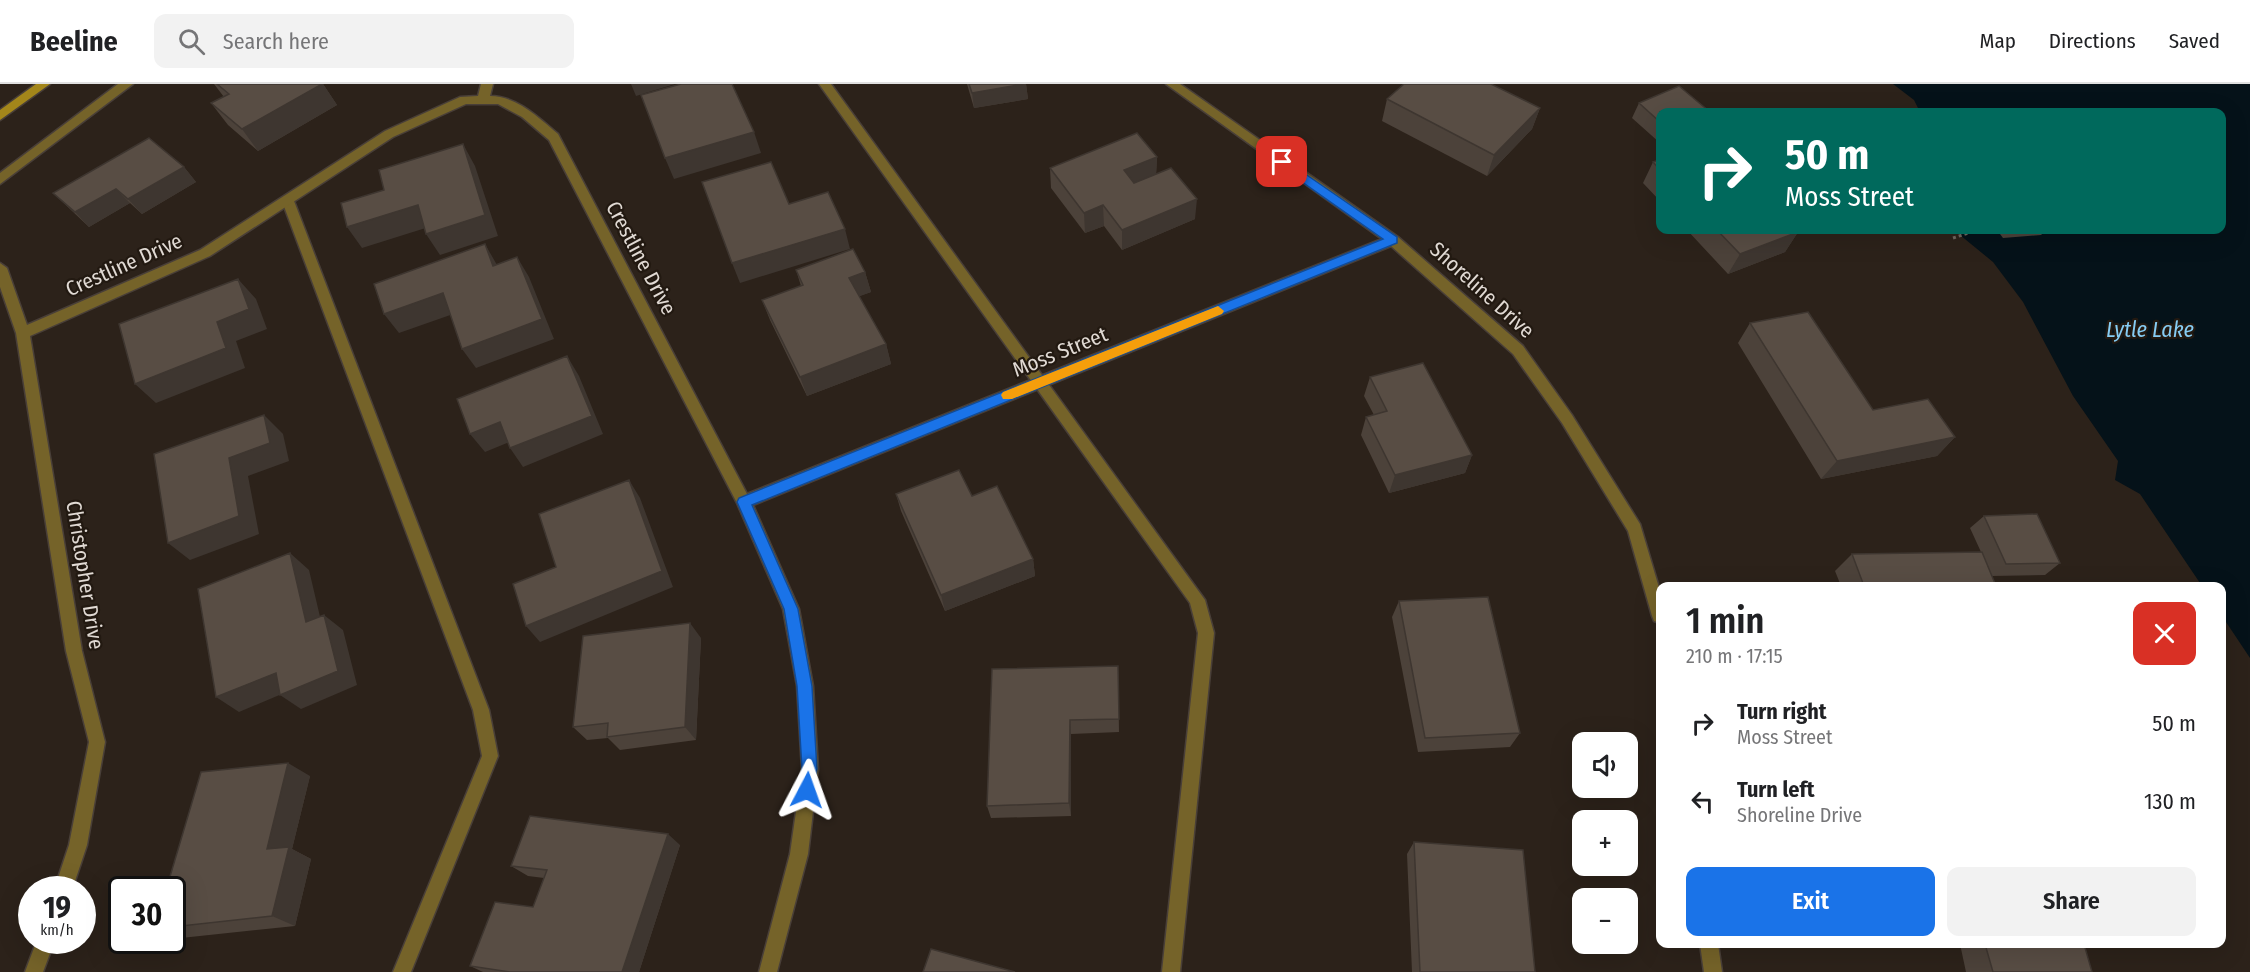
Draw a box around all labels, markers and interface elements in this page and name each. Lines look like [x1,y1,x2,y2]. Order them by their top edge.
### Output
search box [154,14,574,68]
text: Beeline [30,25,118,58]
icon: search [175,25,208,58]
text: Search here [223,28,329,55]
text: Map [1979,28,2016,54]
text: Directions [2049,28,2136,54]
text: Saved [2169,28,2220,54]
text: 50 m [1785,130,1869,180]
icon: right [1686,132,1764,210]
pin [1256,136,1307,187]
icon: arrive [1265,145,1298,178]
text: Moss Street [1785,181,1914,213]
street label: Crestline Drive [600,197,682,319]
street label: Crestline Drive [62,228,186,302]
street label: Shoreline Drive [1425,236,1539,344]
water label: Lytle Lake [2106,316,2194,343]
street label: Moss Street [1009,321,1111,383]
street label: Christopher Drive [60,499,110,651]
text: 1 min [1686,599,1764,643]
button: close [2133,602,2196,665]
text: 210 m · 17:15 [1686,644,1783,668]
text: Turn right [1737,698,1826,725]
icon: right [1686,707,1719,740]
text: 50 m [2152,710,2196,737]
text: Moss Street [1737,725,1833,749]
map controls [1572,732,1638,954]
button: sound [1572,732,1638,798]
position arrow [775,758,839,822]
text: Turn left [1737,776,1815,803]
icon: left [1686,785,1719,818]
text: 130 m [2144,788,2196,815]
text: Shoreline Drive [1737,803,1862,827]
button: + [1572,810,1638,876]
button: Exit [1686,867,1935,936]
button: Share [1947,867,2196,936]
speed limit sign: 30 [108,876,186,954]
button: − [1572,888,1638,954]
text: 19 [43,890,71,926]
text: km/h [40,921,74,939]

